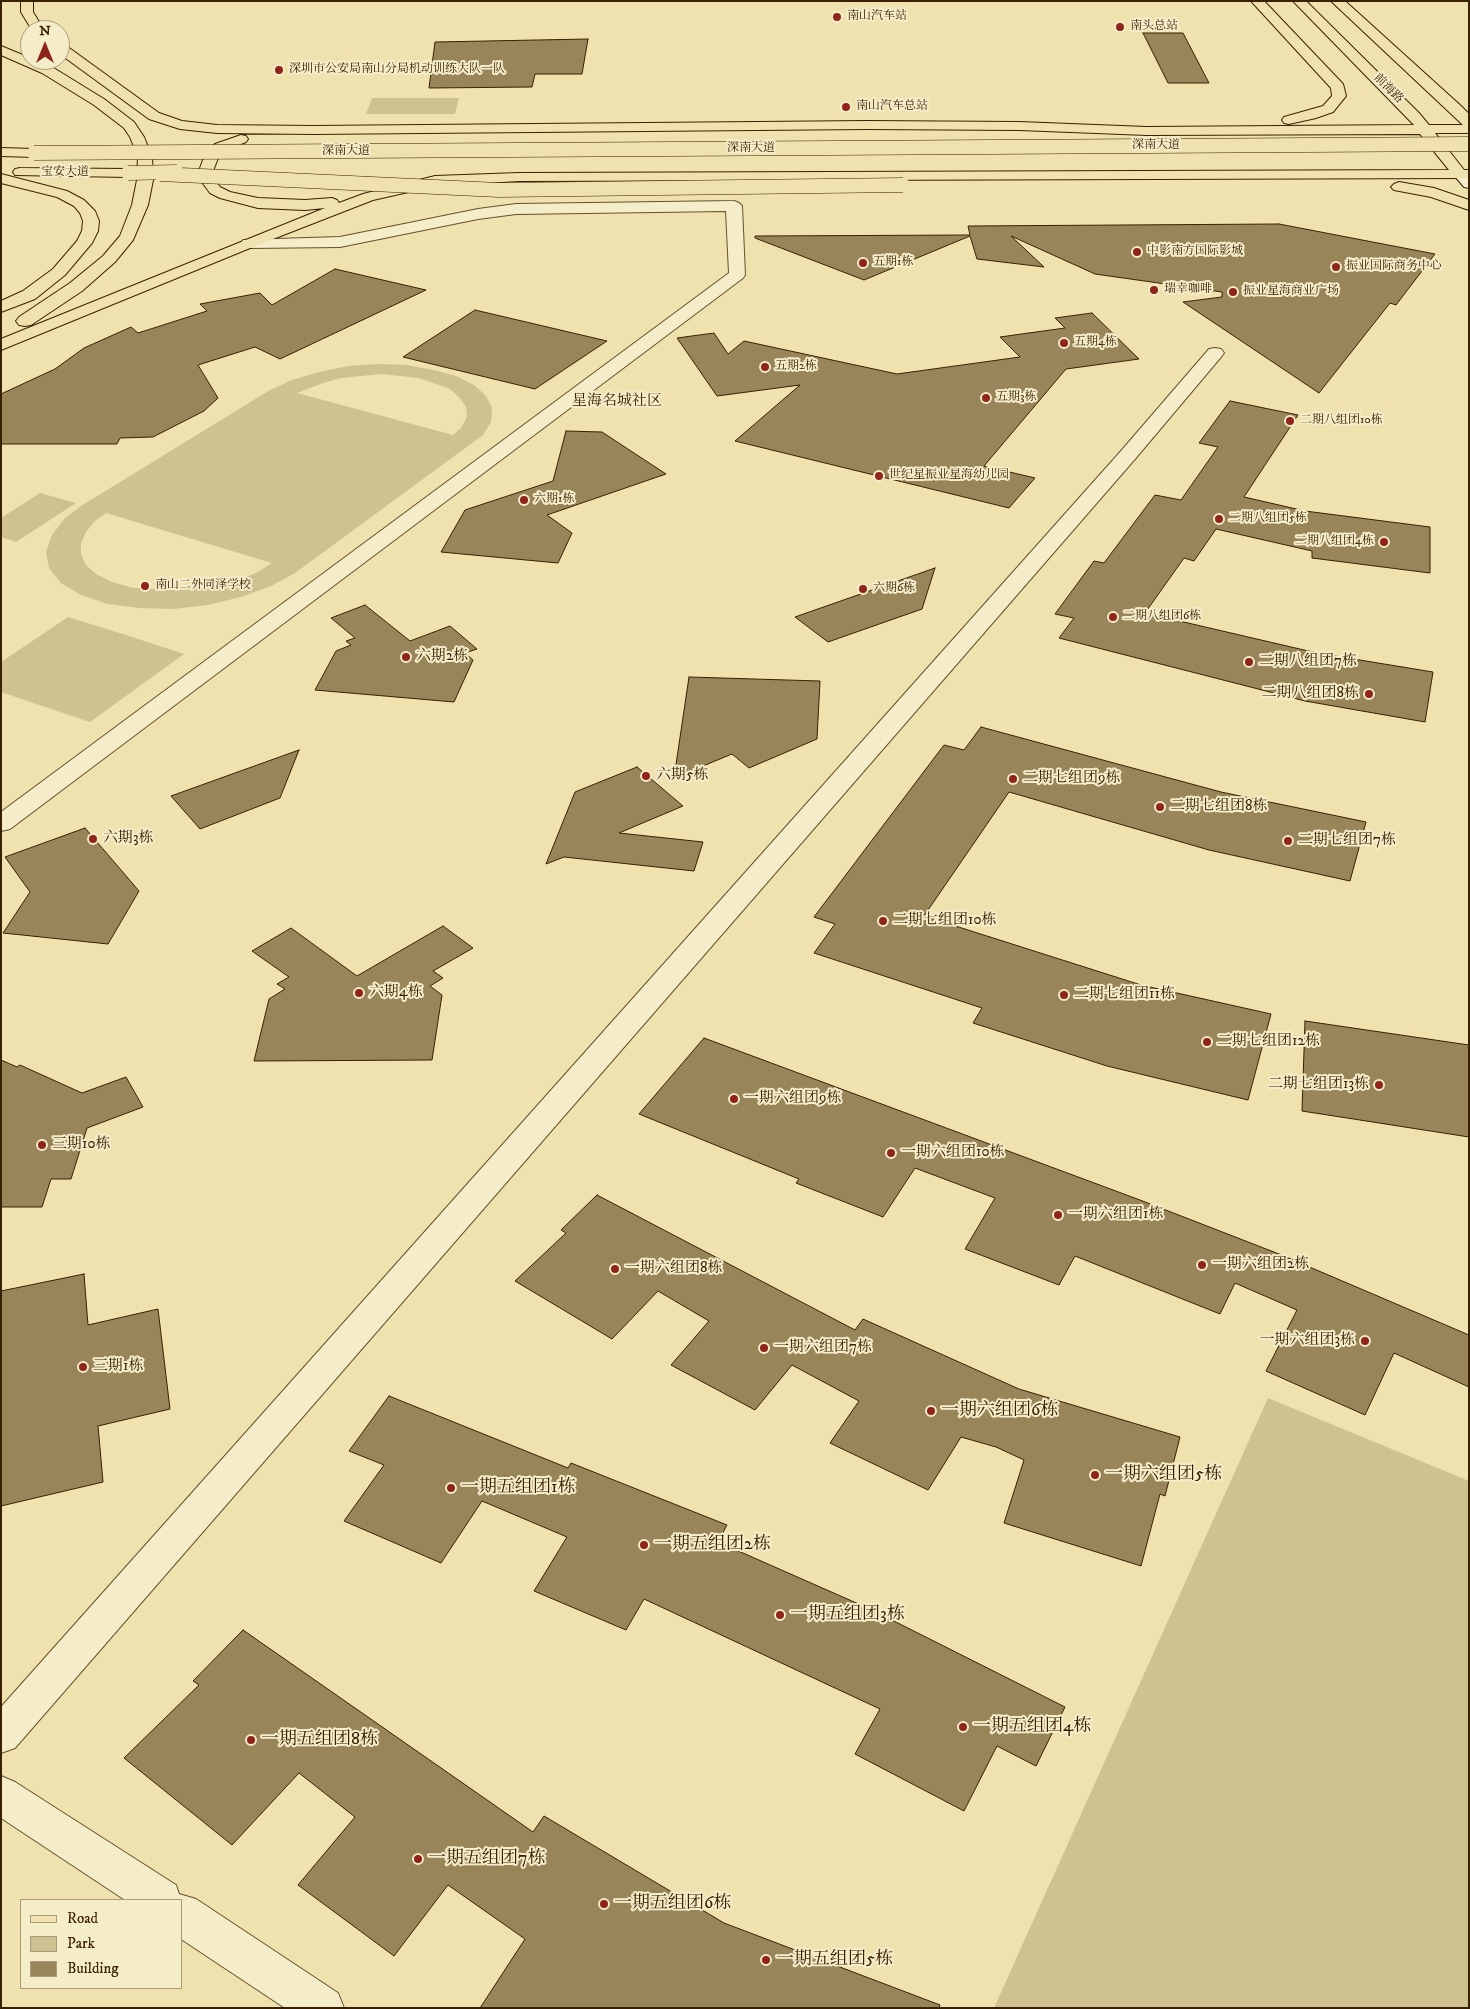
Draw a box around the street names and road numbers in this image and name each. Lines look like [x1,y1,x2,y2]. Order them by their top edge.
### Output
street label: 前海路 [1370,71,1406,107]
street label: 深南大道 [1132,139,1180,153]
street label: 深南大道 [727,142,775,156]
street label: 深南大道 [322,145,370,159]
street label: 宝安大道 [41,166,89,180]

